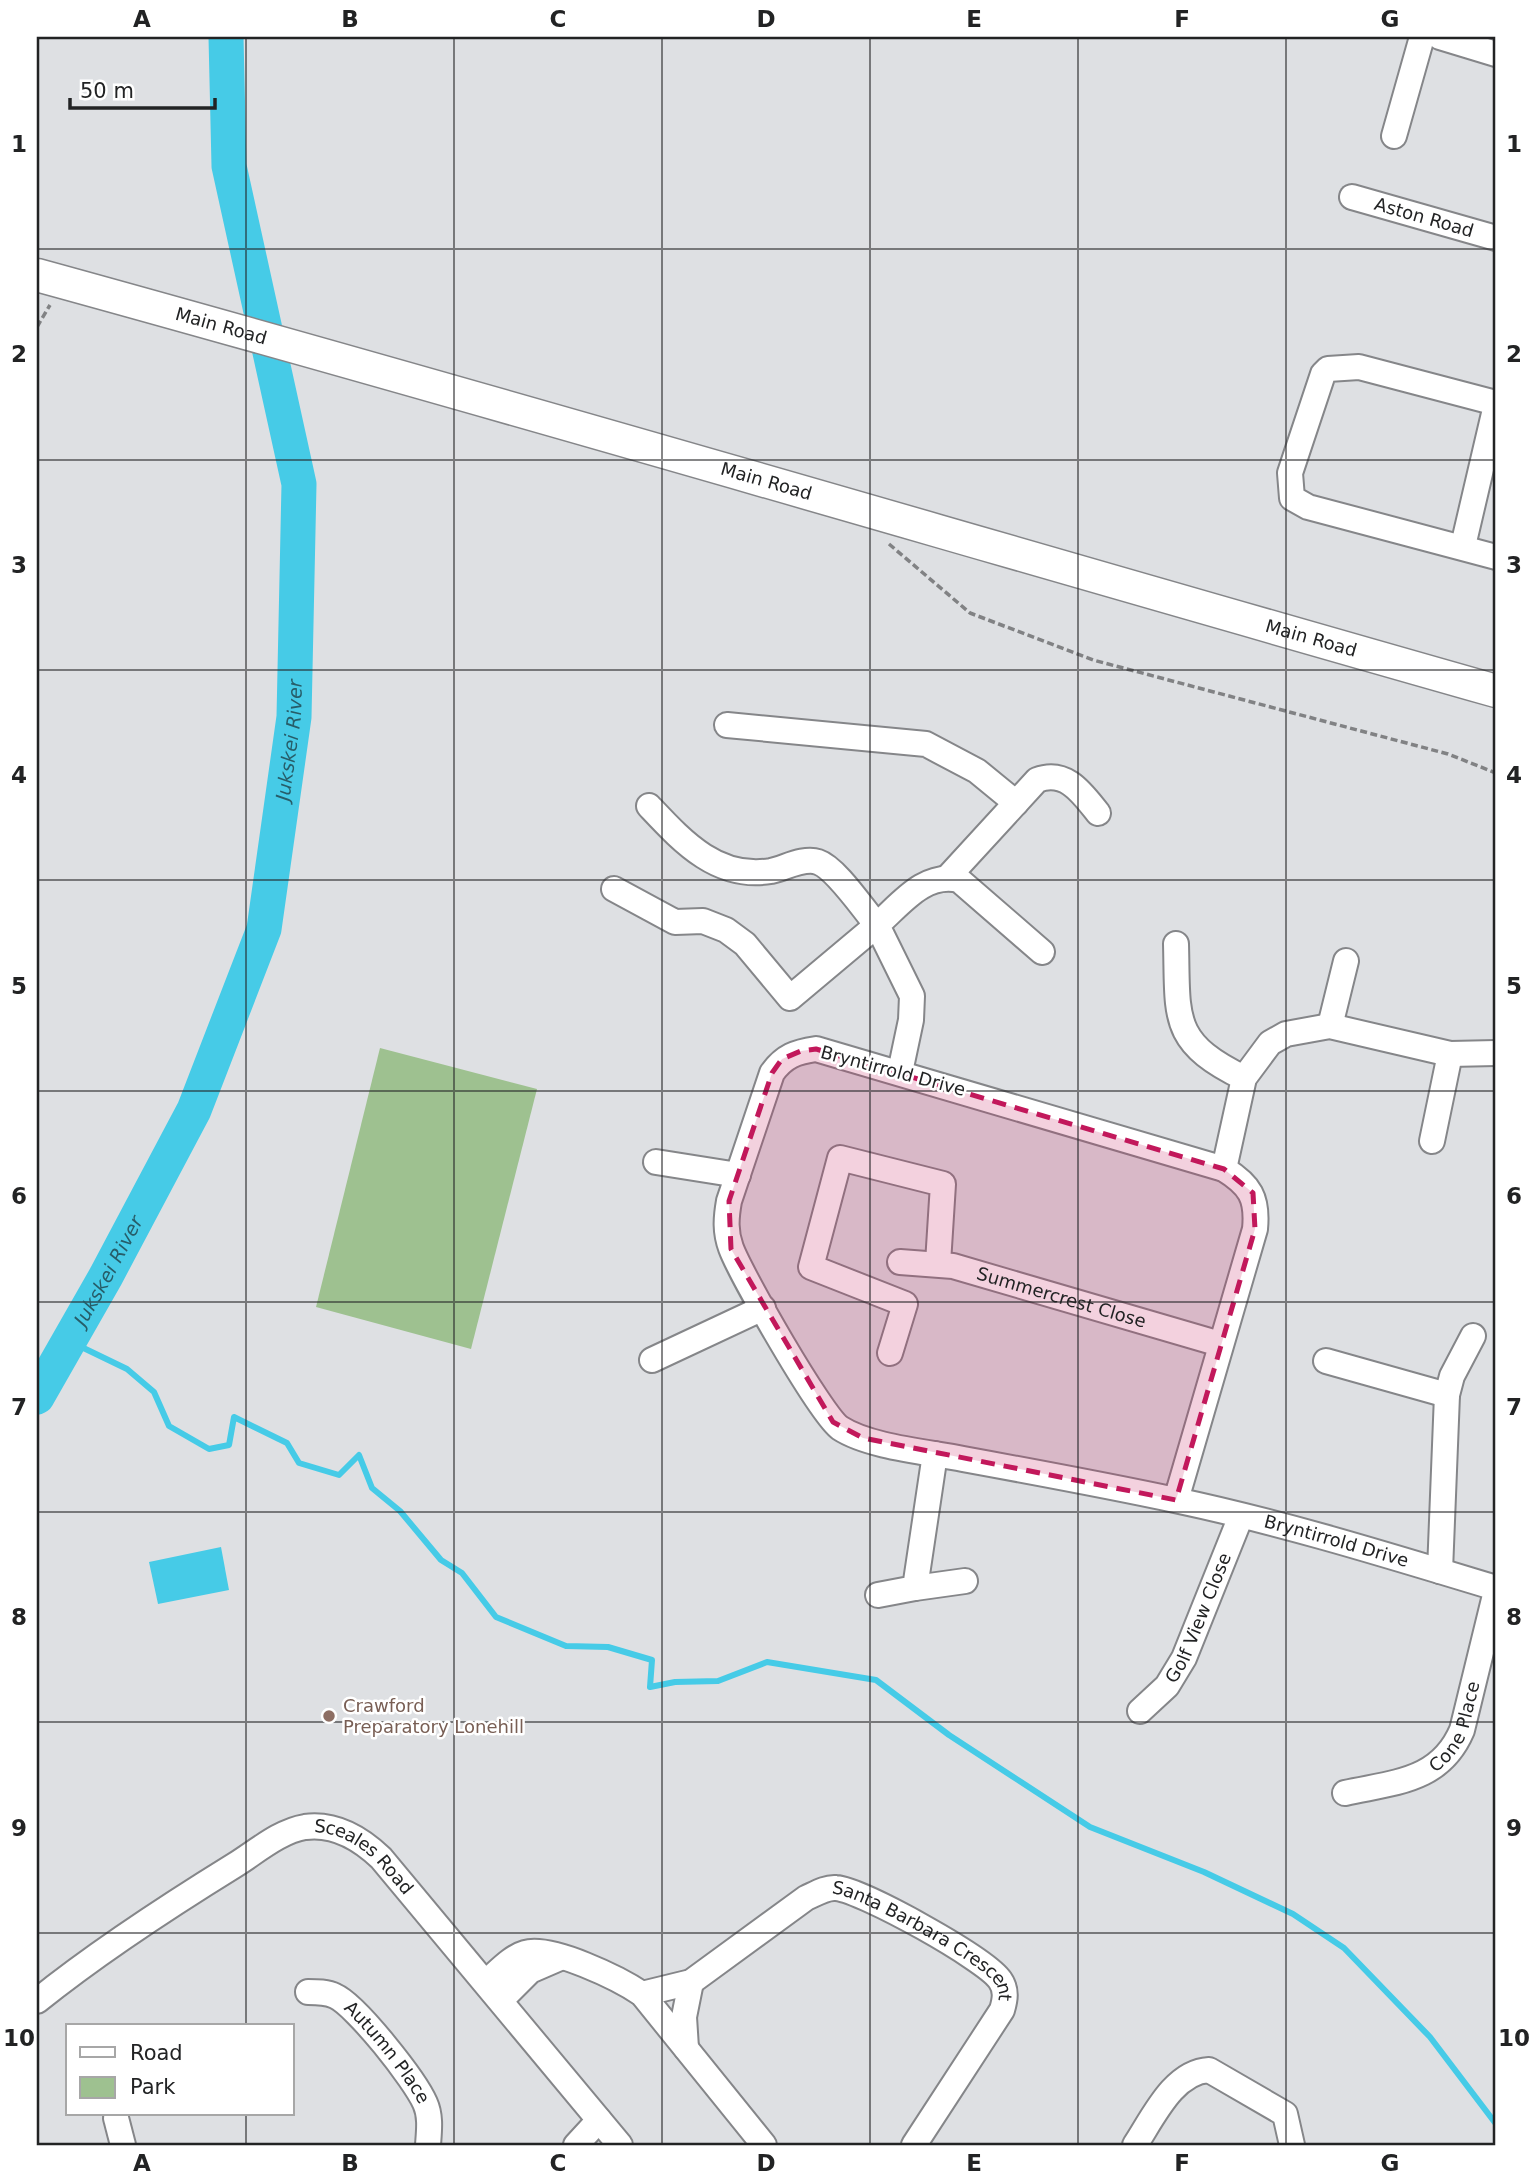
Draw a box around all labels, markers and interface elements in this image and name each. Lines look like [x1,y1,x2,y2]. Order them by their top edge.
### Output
text: A [133,6,151,32]
text: B [341,6,359,32]
text: C [550,6,566,32]
text: D [756,6,776,32]
text: E [966,6,982,32]
text: F [1174,6,1190,32]
text: G [1381,6,1399,32]
scale bar [70,66,215,110]
text: 50 m [80,79,134,103]
text: 1 [11,131,27,157]
text: 1 [1506,131,1522,157]
street label: Aston Road [1372,193,1476,241]
street label: Main Road [173,303,269,348]
text: 2 [11,341,27,367]
text: 2 [1506,341,1522,367]
street label: Main Road [718,458,815,504]
text: 3 [11,552,27,578]
text: 3 [1506,552,1522,578]
street label: Main Road [1263,615,1359,661]
water label: Jukskei River [271,678,306,806]
text: 4 [11,762,27,788]
text: 4 [1506,762,1522,788]
text: 5 [11,973,27,999]
text: 5 [1506,973,1522,999]
street label: Bryntirrold Drive [818,1041,968,1100]
text: 6 [11,1183,27,1209]
text: 6 [1506,1183,1522,1209]
water label: Jukskei River [67,1211,147,1333]
street label: Summercrest Close [974,1263,1149,1332]
text: 7 [11,1394,27,1420]
text: 7 [1506,1394,1522,1420]
street label: Bryntirrold Drive [1262,1510,1411,1571]
street label: Golf View Close [1160,1550,1235,1687]
text: 8 [11,1604,27,1630]
text: 8 [1506,1604,1522,1630]
street label: Cone Place [1425,1679,1484,1776]
place label: Crawford Preparatory Lonehill [343,1695,524,1737]
marker: Crawford Preparatory Lonehill [321,1708,337,1724]
text: 9 [11,1815,27,1841]
street label: Sceales Road [314,1815,418,1898]
text: 9 [1506,1815,1522,1841]
street label: Santa Barbara Crescent [831,1876,1016,2002]
street label: Autumn Place [340,1996,434,2107]
legend [66,2024,294,2116]
text: 10 [3,2025,35,2051]
text: 10 [1498,2025,1530,2051]
text: Road [130,2041,183,2065]
text: Park [130,2075,176,2099]
text: A [133,2150,151,2176]
text: B [341,2150,359,2176]
text: C [550,2150,566,2176]
text: D [756,2150,776,2176]
text: E [966,2150,982,2176]
text: F [1174,2150,1190,2176]
text: G [1381,2150,1399,2176]

